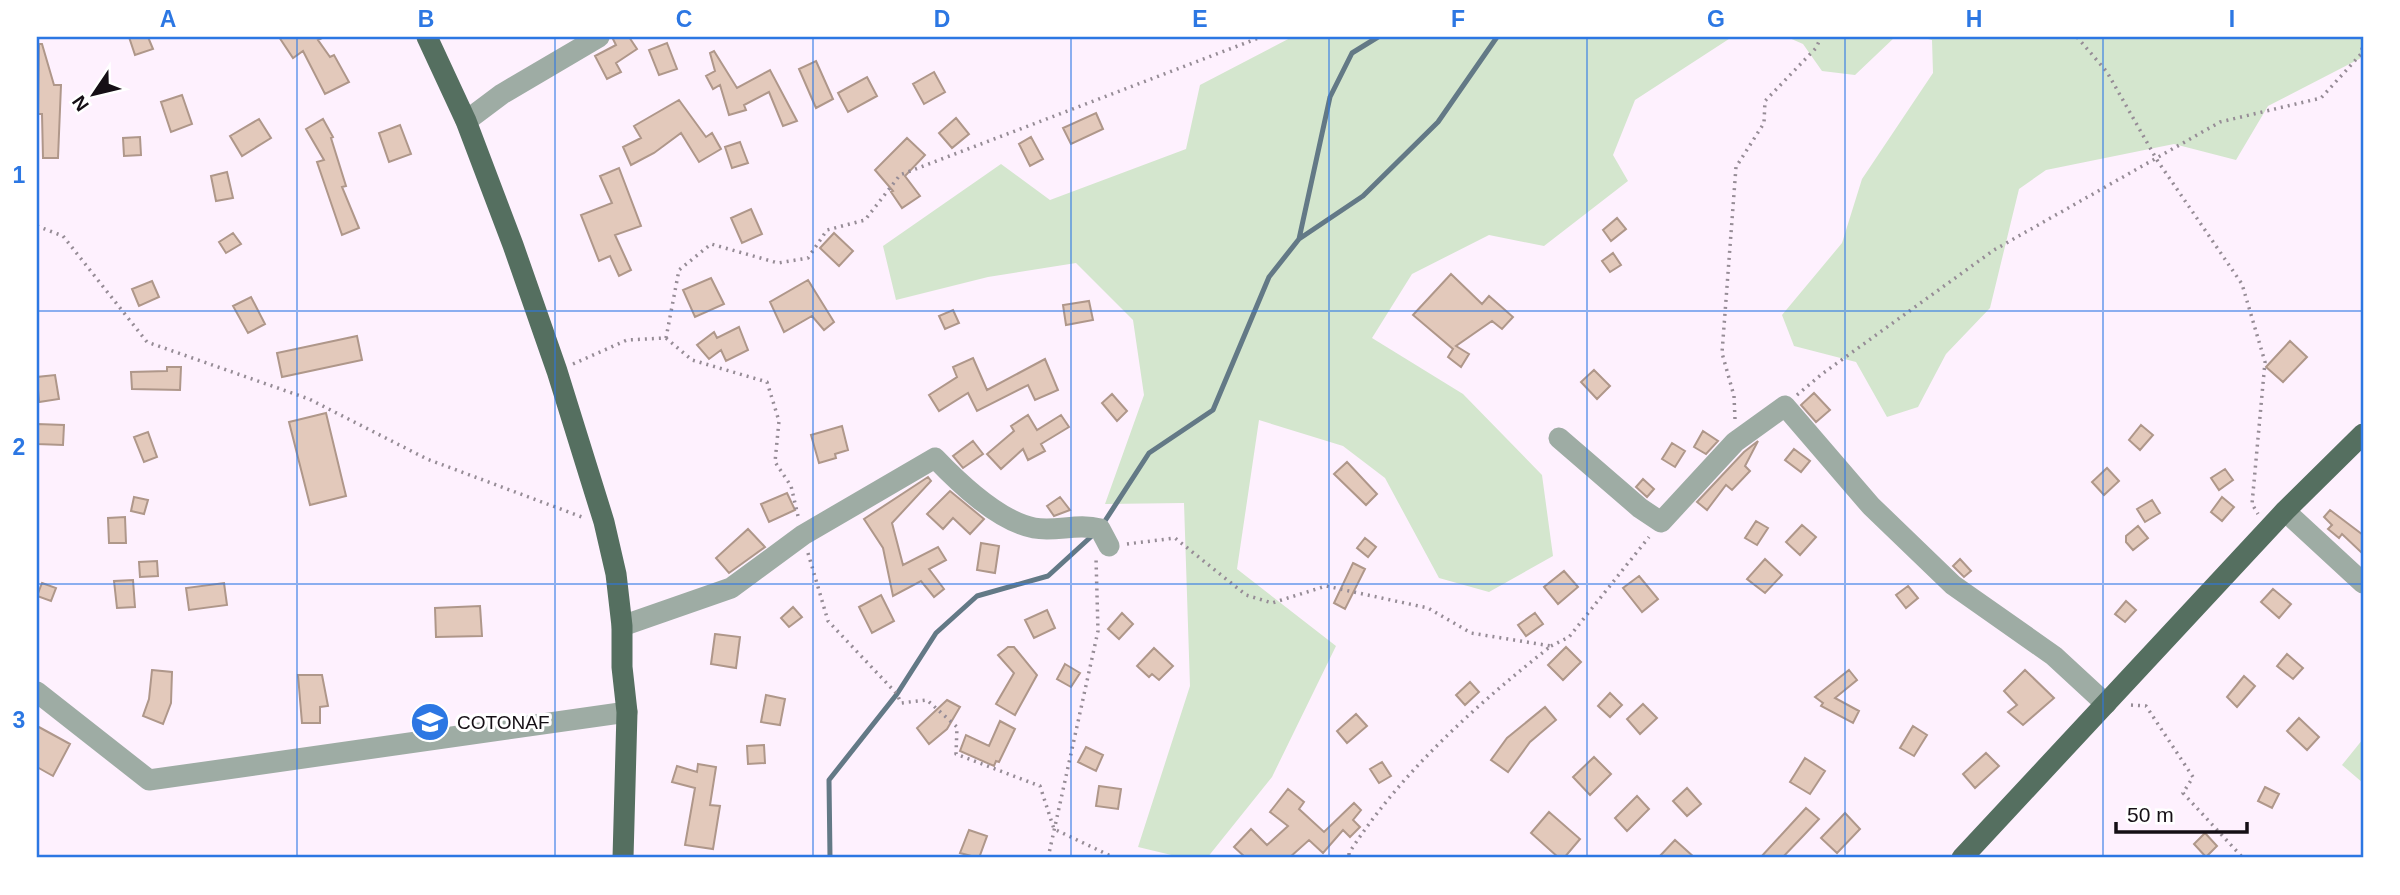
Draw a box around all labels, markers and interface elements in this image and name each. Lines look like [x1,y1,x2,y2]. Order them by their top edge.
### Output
text: A [160,6,176,32]
text: B [418,6,434,32]
text: C [676,6,692,32]
text: D [934,6,950,32]
text: E [1192,6,1208,32]
text: F [1451,6,1465,32]
text: G [1707,6,1725,32]
text: H [1966,6,1982,32]
text: I [2229,6,2235,32]
north arrow [60,60,130,130]
text: N [68,92,93,115]
text: 1 [13,162,26,188]
text: 2 [13,434,25,460]
school or university icon: COTONAF [409,701,451,743]
text: 3 [13,707,25,733]
place label: COTONAF [457,712,550,733]
scale bar [2116,790,2248,834]
text: 50 m [2127,803,2174,826]

